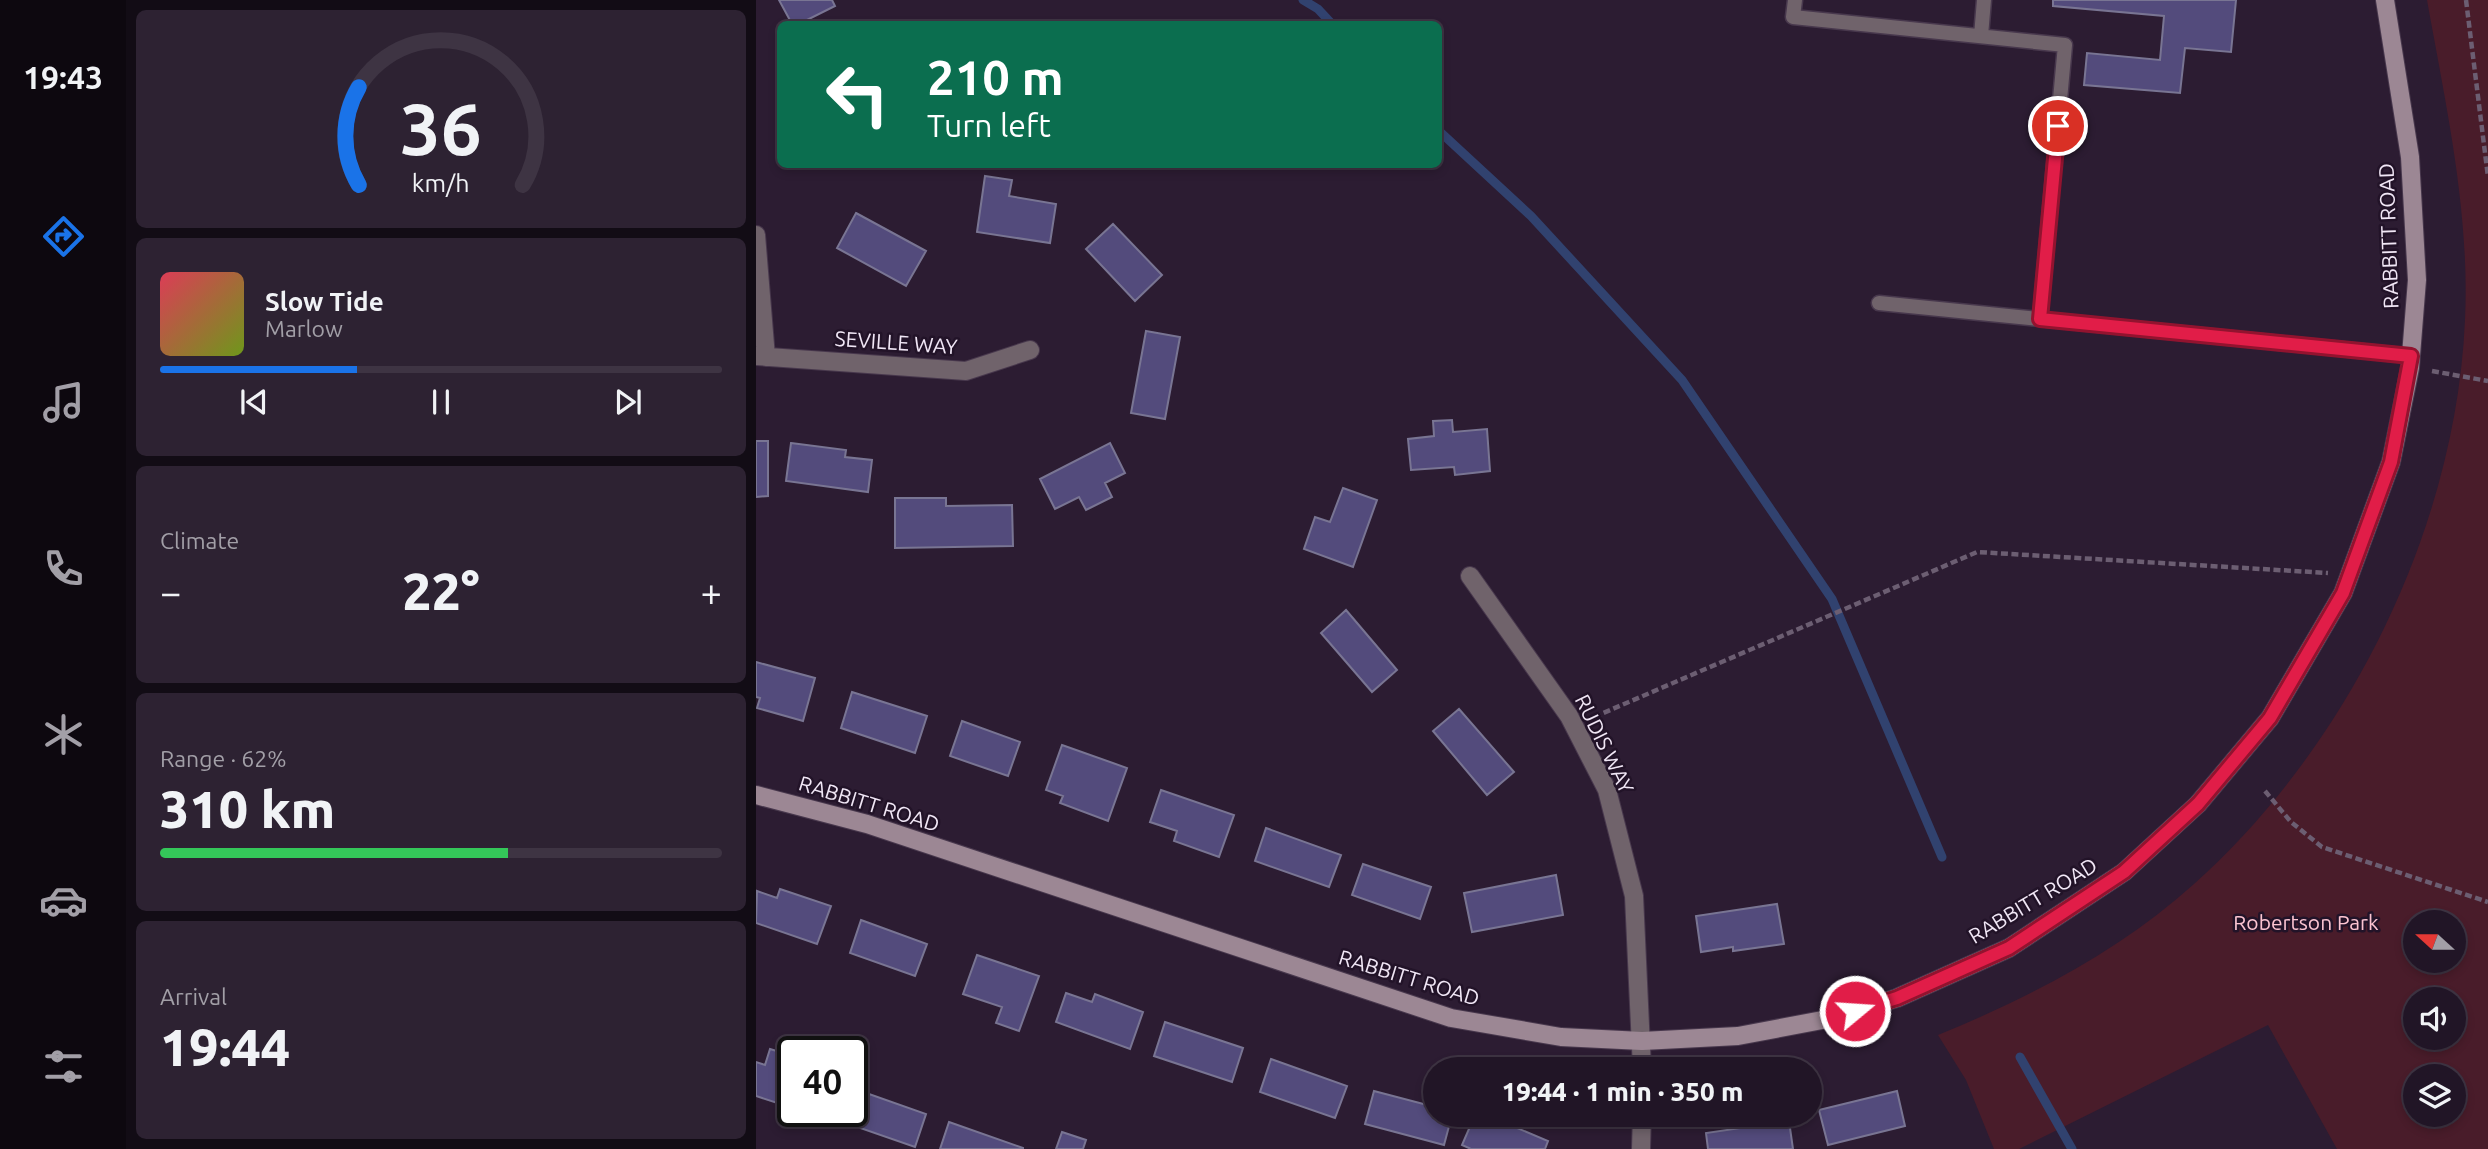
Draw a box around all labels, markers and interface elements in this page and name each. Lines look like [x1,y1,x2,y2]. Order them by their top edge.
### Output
icon: left [812,49,903,140]
text: 210 m [927,49,1064,104]
text: 19:43 [23,59,103,95]
text: 36 [400,87,482,169]
pin [2028,96,2088,156]
text: Turn left [927,107,1051,143]
icon: arrive [2039,107,2077,145]
street label: RABBITT ROAD [2373,163,2403,309]
text: km/h [412,169,470,197]
icon: directions [39,212,88,261]
text: Slow Tide [265,287,384,316]
text: Marlow [265,316,343,341]
street label: SEVILLE WAY [834,326,958,358]
icon: music [39,378,88,427]
icon: previous [235,383,273,421]
icon: pause [422,383,460,421]
icon: next [609,383,647,421]
text: Climate [160,528,239,553]
icon: phone [39,544,88,593]
text: 22° [402,562,480,620]
text: − [160,571,181,613]
text: + [701,571,722,613]
street label: RUDIS WAY [1571,690,1639,797]
icon: climate [39,710,88,759]
text: Range · 62% [160,746,287,771]
street label: RABBITT ROAD [796,770,942,836]
text: 310 km [160,780,335,838]
street label: RABBITT ROAD [1964,852,2101,948]
icon: car [39,876,88,925]
park label: Robertson Park [2233,910,2379,934]
north arrow [2403,910,2466,973]
map controls [2403,910,2466,1127]
street label: RABBITT ROAD [1336,944,1482,1010]
position arrow [1818,974,1892,1048]
text: Arrival [160,984,227,1009]
button: sound [2403,987,2466,1050]
text: 19:44 [160,1018,290,1076]
speed limit sign: 40 [777,1036,868,1127]
icon: filters [39,1042,88,1091]
button: layers [2403,1064,2466,1127]
text: 19:44 · 1 min · 350 m [1502,1077,1743,1106]

